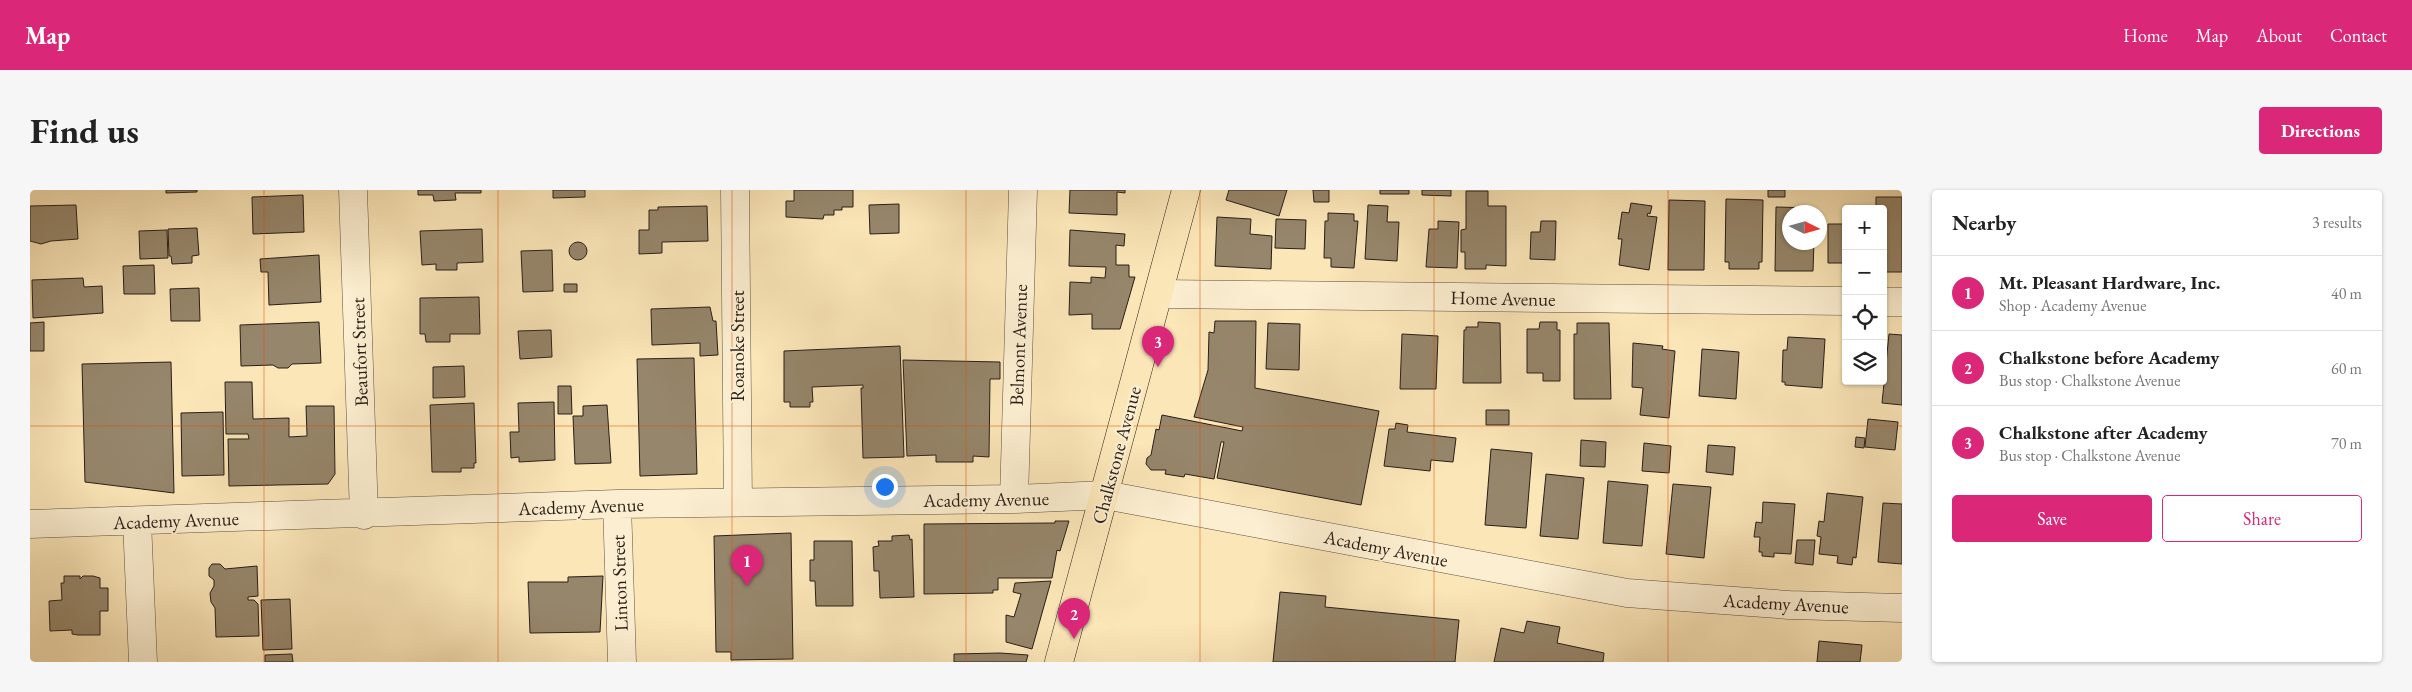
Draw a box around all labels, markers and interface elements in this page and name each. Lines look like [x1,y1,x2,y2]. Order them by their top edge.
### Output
text: Map [25,20,70,51]
text: Home [2123,24,2168,47]
text: Map [2196,24,2228,47]
text: About [2256,24,2302,47]
text: Contact [2330,24,2387,47]
button: Directions [2259,107,2382,154]
text: Find us [30,108,139,153]
north arrow [1782,205,1827,250]
map controls [1842,205,1887,385]
button: + [1842,205,1887,250]
text: Nearby [1952,209,2016,236]
text: 3 results [2312,212,2362,233]
button: − [1842,250,1887,295]
text: Mt. Pleasant Hardware, Inc. [1999,270,2221,295]
text: 1 [1964,283,1972,304]
text: 40 m [2331,283,2362,304]
street label: Belmont Avenue [1004,284,1033,406]
street label: Home Avenue [1450,285,1556,312]
street label: Roanoke Street [725,290,750,402]
button: locate [1842,295,1887,340]
text: Shop · Academy Avenue [1999,295,2147,316]
street label: Beaufort Street [345,297,374,407]
pin: 3 [1142,326,1174,367]
button: layers [1842,340,1887,385]
text: Chalkstone before Academy [1999,345,2219,370]
text: 2 [1964,358,1972,379]
text: 60 m [2331,358,2362,379]
text: Bus stop · Chalkstone Avenue [1999,370,2180,391]
street label: Chalkstone Avenue [1086,384,1147,527]
text: Chalkstone after Academy [1999,420,2208,445]
text: 3 [1964,433,1972,454]
text: 70 m [2331,433,2362,454]
text: Bus stop · Chalkstone Avenue [1999,445,2180,466]
your location [872,474,898,500]
street label: Academy Avenue [922,486,1049,513]
street label: Academy Avenue [517,492,644,521]
button: Save [1952,495,2152,542]
button: Share [2162,495,2362,542]
street label: Academy Avenue [112,506,239,535]
street label: Academy Avenue [1321,524,1450,573]
street label: Linton Street [605,534,634,632]
pin: 1 [731,545,763,586]
street label: Academy Avenue [1721,588,1849,619]
pin: 2 [1058,598,1090,639]

